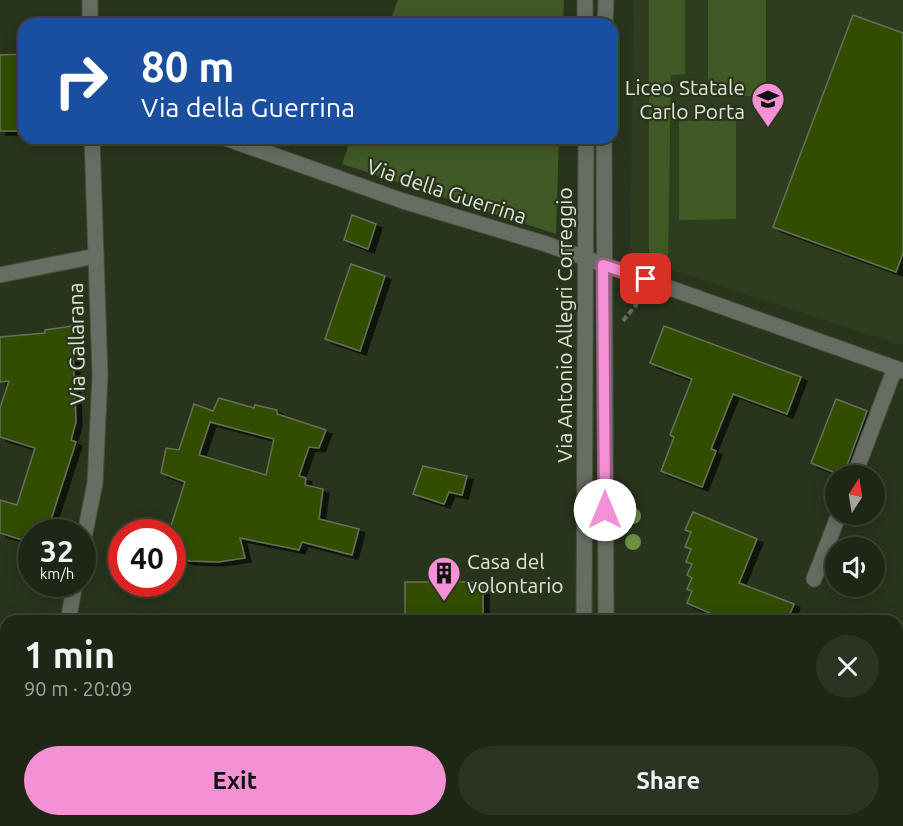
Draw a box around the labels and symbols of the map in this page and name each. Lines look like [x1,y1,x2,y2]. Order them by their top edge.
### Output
place label: Liceo Statale Carlo Porta [625,75,745,123]
school or university icon: Liceo Statale Carlo Porta [750,81,786,128]
street label: Via della Guerrina [364,154,530,228]
street label: Via Antonio Allegri Correggio [552,187,576,463]
pin [620,253,671,304]
street label: Via Gallarana [63,282,89,406]
north arrow [825,465,885,525]
position arrow [573,478,637,542]
speed limit sign: 40 [108,519,186,597]
place label: Casa del volontario [467,549,564,597]
building icon: Casa del volontario [426,555,462,602]

